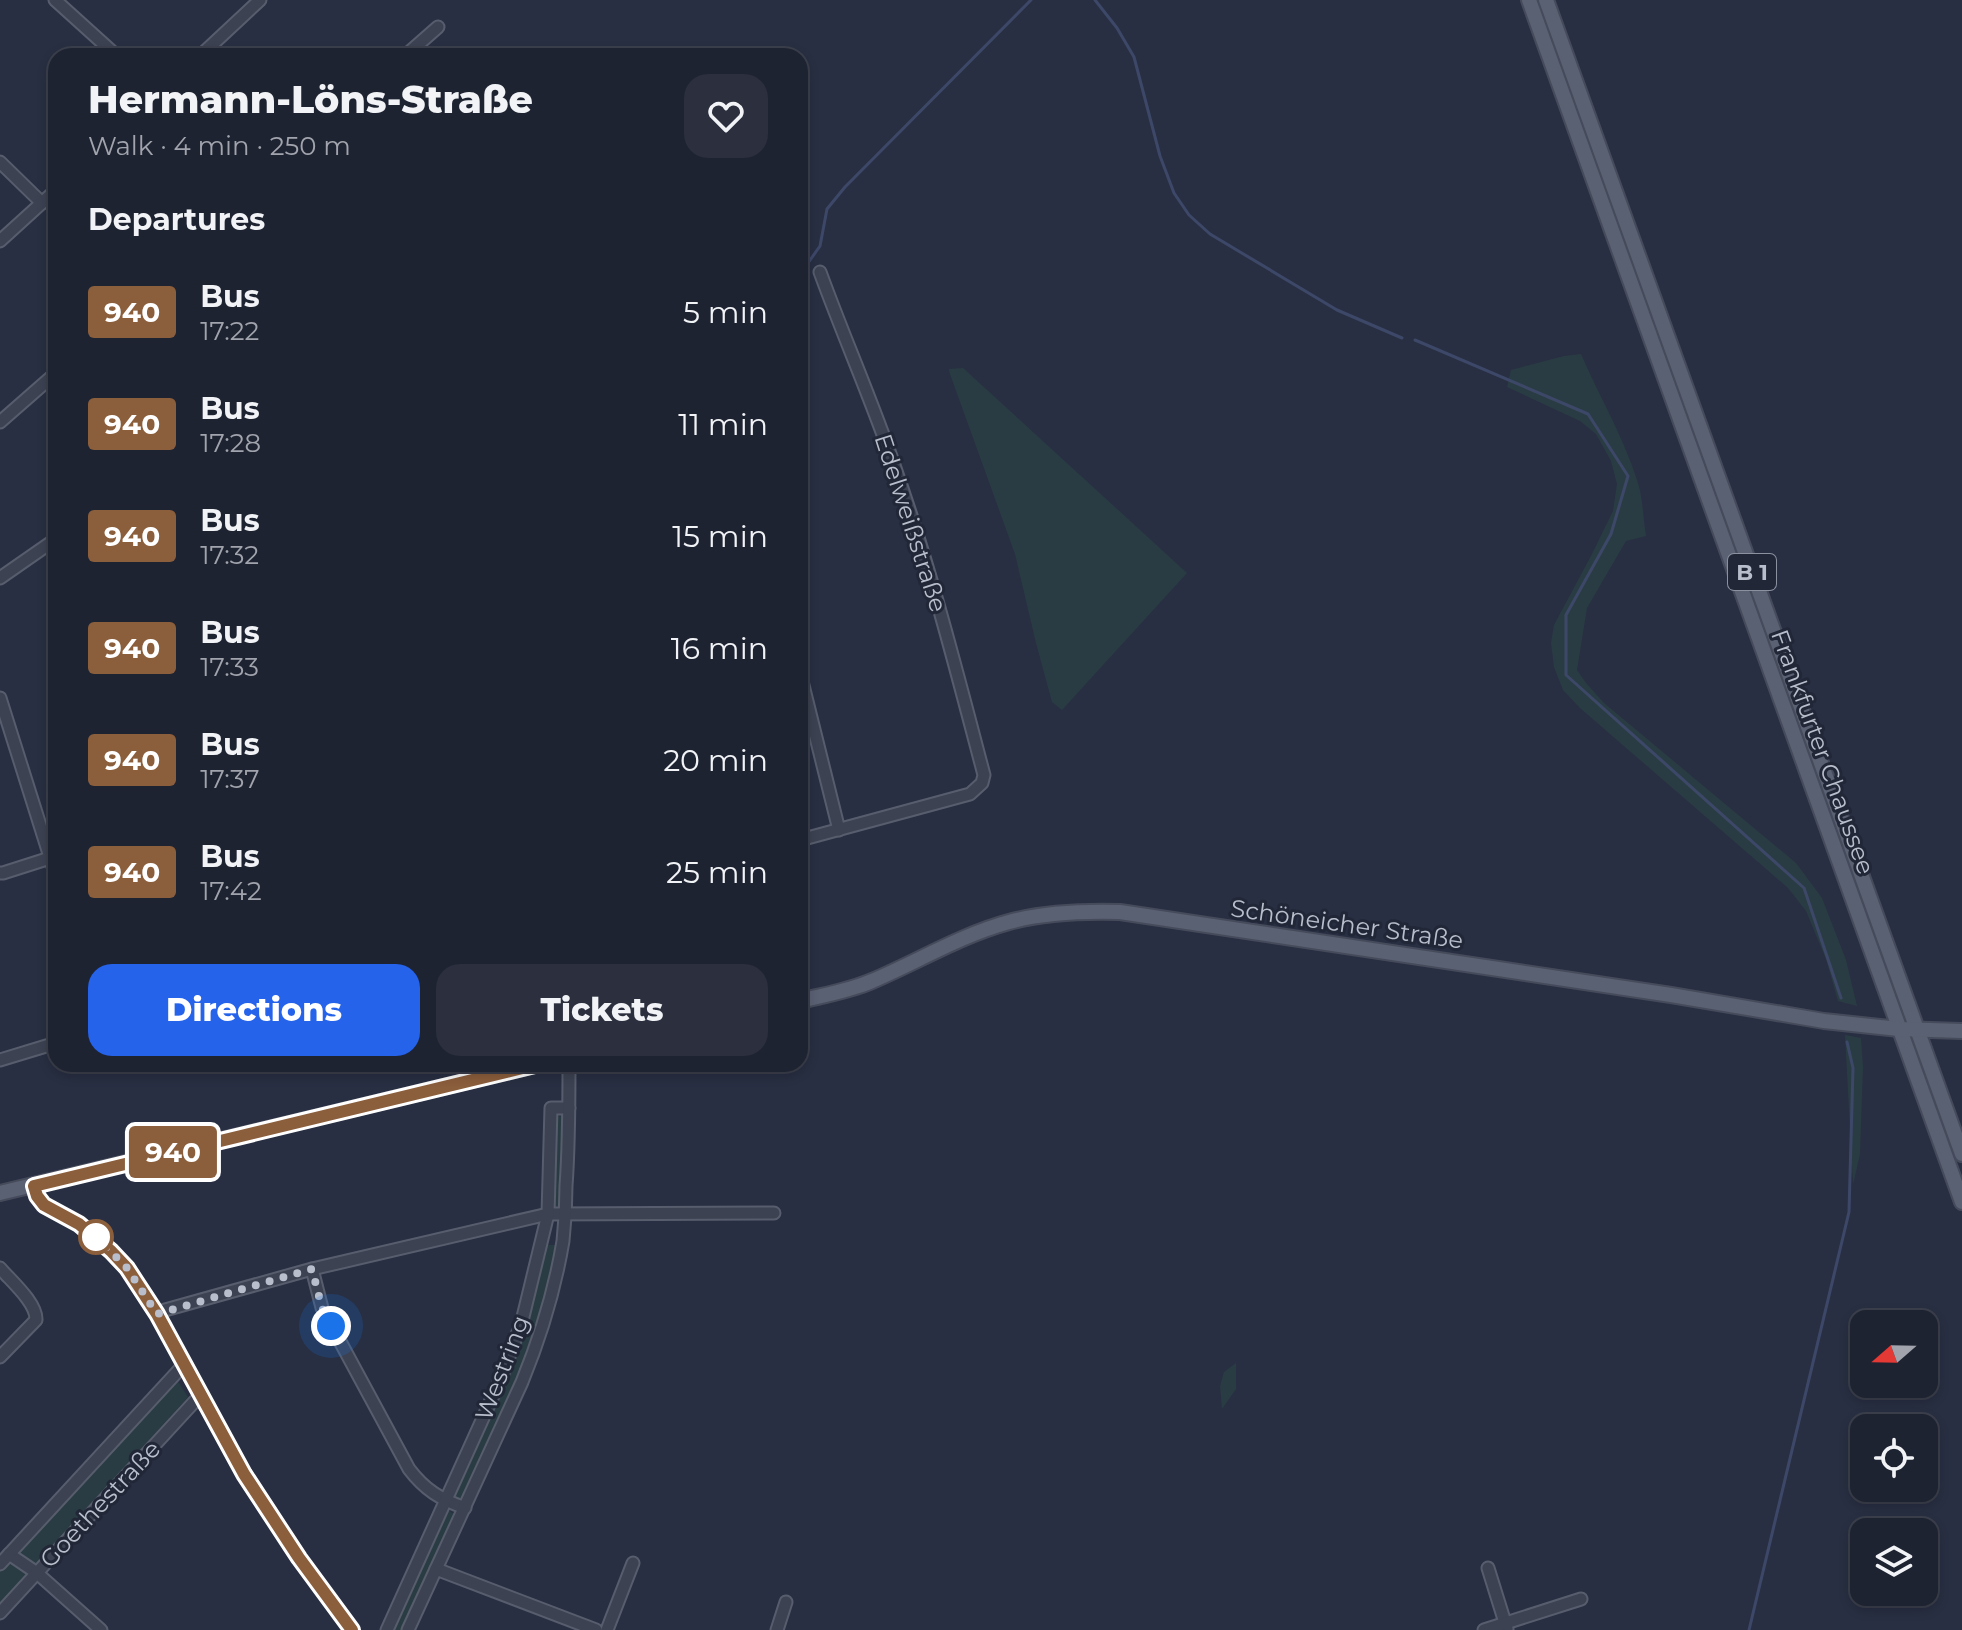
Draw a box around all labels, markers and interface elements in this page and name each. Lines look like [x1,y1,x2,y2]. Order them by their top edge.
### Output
button: heart [684,74,768,158]
text: Hermann-Löns-Straße [88,76,533,123]
text: Walk · 4 min · 250 m [88,130,351,162]
text: Departures [88,201,265,238]
text: Bus [200,278,260,315]
text: 5 min [683,294,768,331]
text: 940 [104,295,160,329]
text: 17:22 [200,315,259,347]
text: Bus [200,390,260,427]
text: 11 min [678,406,768,443]
text: 940 [104,407,160,441]
text: 17:28 [200,427,261,459]
street label: Edelweißstraße [869,430,953,616]
text: Bus [200,502,260,539]
text: 15 min [672,518,768,555]
text: 940 [104,519,160,553]
text: 17:32 [200,539,259,571]
road number: B 1 [1728,554,1776,590]
text: Bus [200,614,260,651]
street label: Frankfurter Chaussee [1765,626,1881,878]
text: 16 min [671,630,768,667]
text: 940 [104,631,160,665]
text: 17:33 [200,651,259,683]
text: Bus [200,726,260,763]
text: 20 min [663,742,768,779]
text: 940 [104,743,160,777]
text: 17:37 [200,763,259,795]
text: Bus [200,838,260,875]
text: 25 min [666,854,768,891]
text: 940 [104,855,160,889]
text: 17:42 [200,875,262,907]
street label: Schöneicher Straße [1229,893,1465,955]
button: Directions [88,964,420,1056]
button: Tickets [436,964,768,1056]
line badge: 940 [127,1126,219,1178]
text: 940 [145,1135,201,1169]
unlabelled marker [79,1220,113,1254]
your location [311,1306,351,1346]
north arrow [1850,1310,1938,1398]
map controls [1850,1310,1938,1606]
street label: Westring [469,1312,535,1424]
button: locate [1850,1414,1938,1502]
street label: Goethestraße [34,1434,166,1574]
button: layers [1850,1518,1938,1606]

